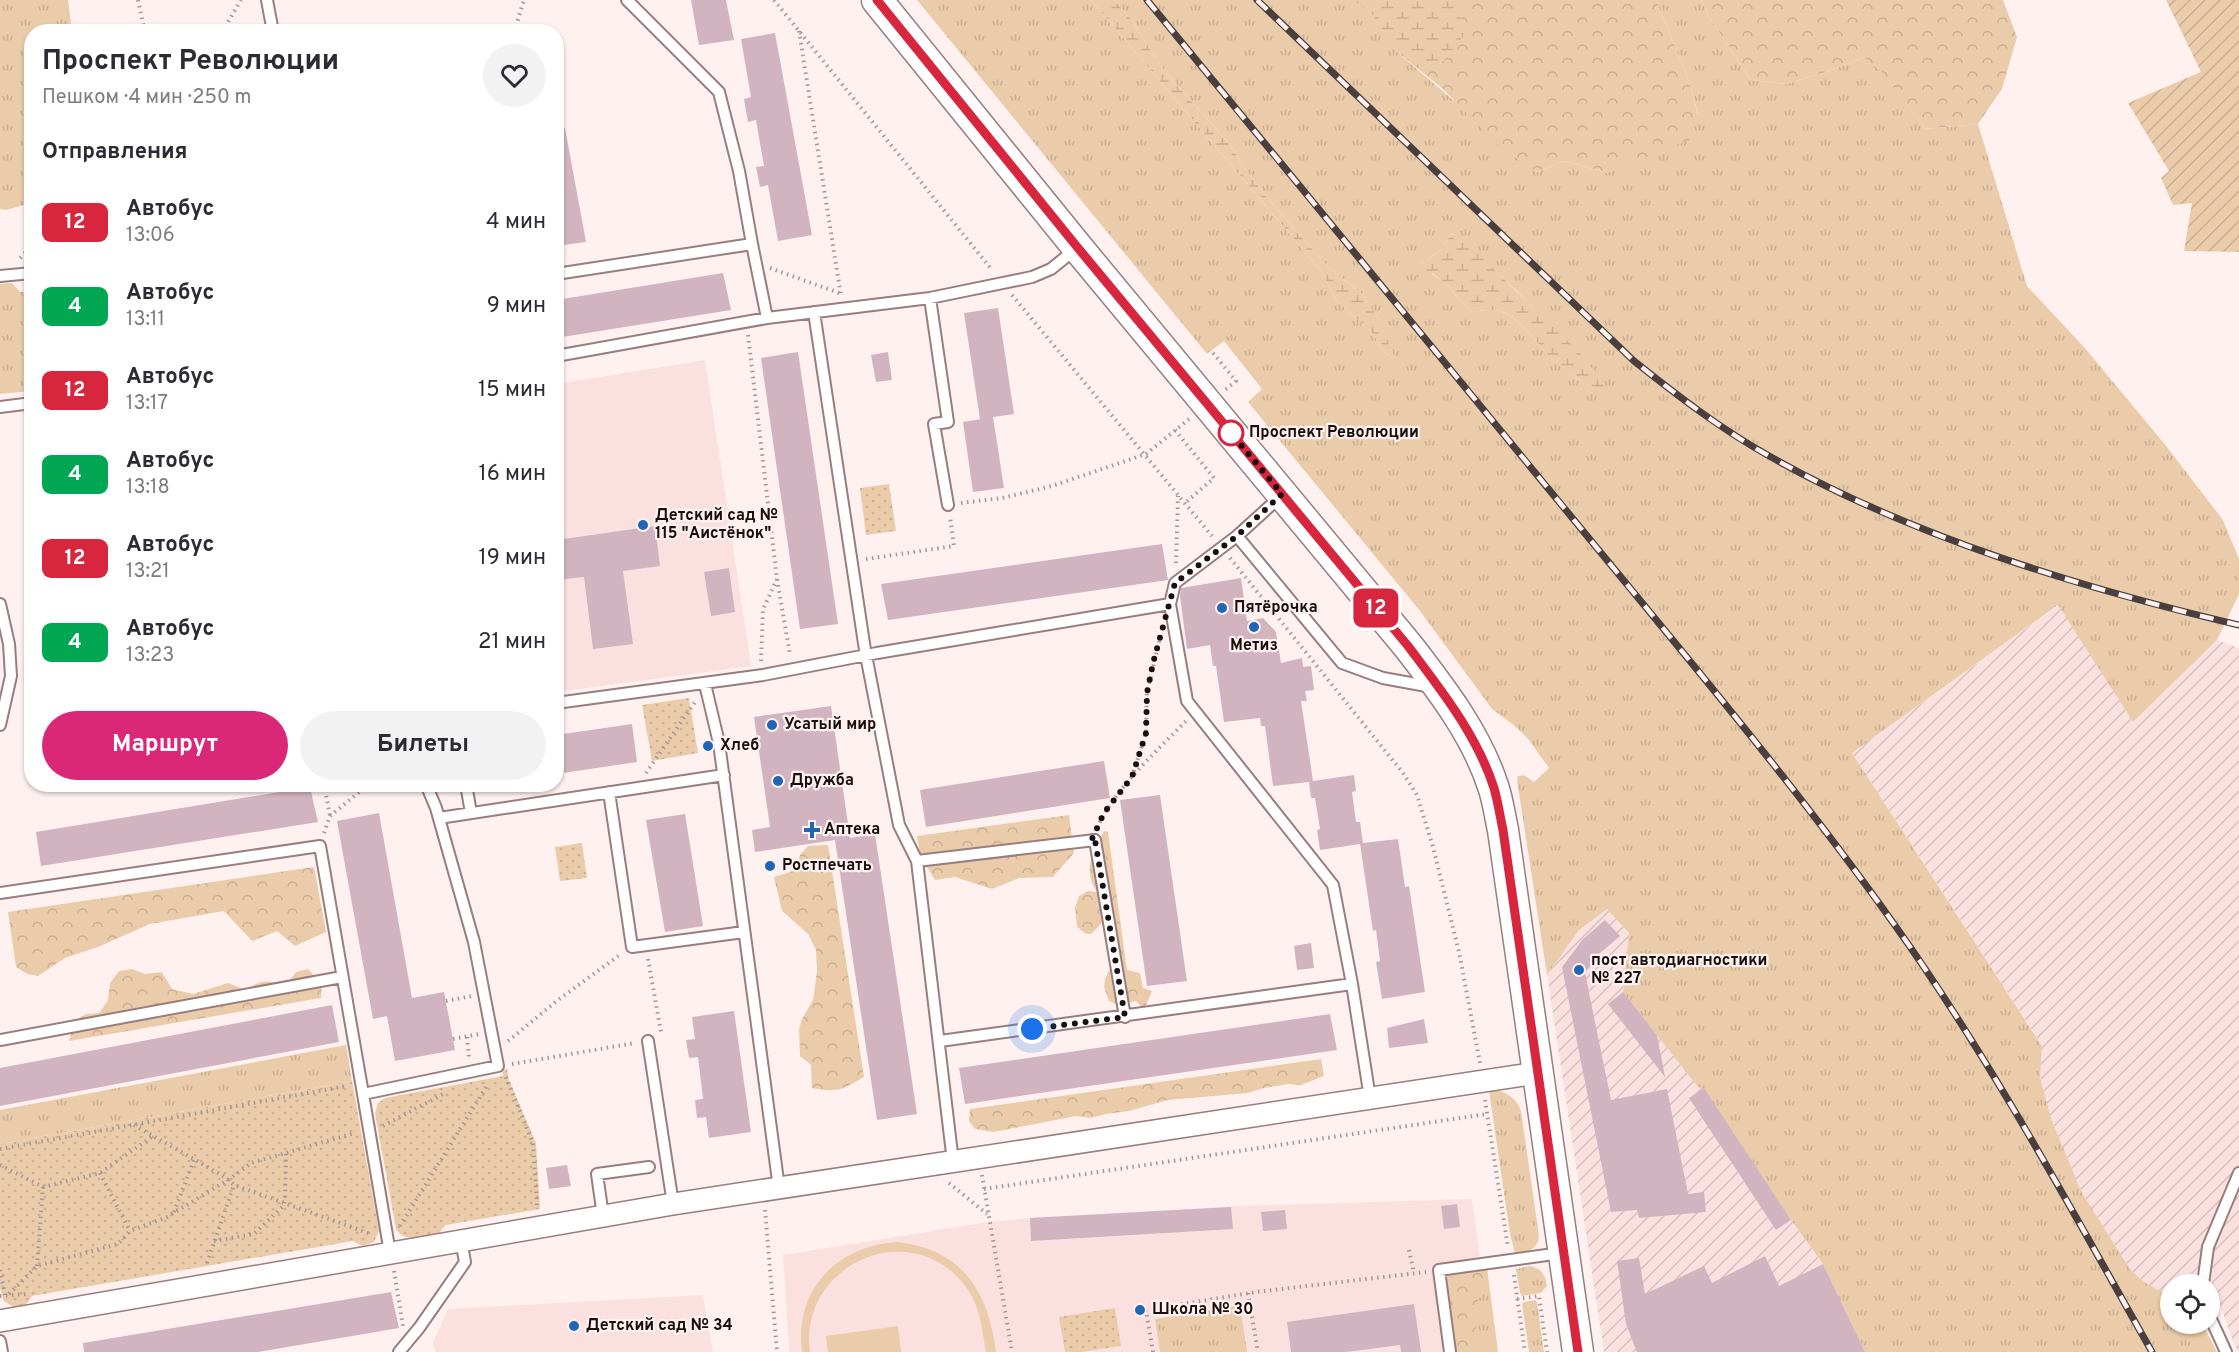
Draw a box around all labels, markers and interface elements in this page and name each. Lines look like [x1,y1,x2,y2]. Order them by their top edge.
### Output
text: Проспект Революции [42,44,339,80]
button: heart [483,44,546,107]
text: Пешком · 4 мин · 250 m [42,85,251,111]
text: Отправления [42,139,187,166]
text: Автобус [126,196,214,223]
text: 12 [64,209,86,236]
text: 4 мин [486,209,546,236]
text: 13:06 [126,223,175,249]
text: Автобус [126,280,214,307]
text: 4 [68,293,82,320]
text: 9 мин [487,293,546,320]
text: 13:11 [126,307,165,333]
text: Автобус [126,364,214,391]
text: 12 [64,377,86,404]
text: 15 мин [478,377,546,404]
text: 13:17 [126,391,168,417]
marker: Проспект Революции [1218,420,1244,446]
place label: Проспект Революции [1249,423,1419,443]
text: Автобус [126,448,214,475]
text: 4 [68,461,82,488]
text: 16 мин [478,461,546,488]
text: 13:18 [126,475,170,501]
place label: Детский сад № 115 "Аистёнок" [655,506,778,544]
marker: Детский сад № 115 "Аистёнок" [636,518,650,532]
text: Автобус [126,532,214,559]
text: 12 [64,545,86,572]
text: 19 мин [478,545,546,572]
text: 13:21 [126,559,170,585]
line badge: 12 [1349,588,1403,628]
text: 12 [1365,595,1387,622]
place label: Пятёрочка [1234,598,1318,618]
marker: Пятёрочка [1215,601,1229,615]
text: Автобус [126,616,214,643]
marker: Метиз [1247,620,1261,634]
text: 4 [68,629,82,656]
text: 21 мин [478,629,546,656]
place label: Метиз [1230,636,1278,656]
text: 13:23 [126,643,174,669]
button: Маршрут [42,711,288,780]
button: Билеты [300,711,546,780]
place label: Усатый мир [784,715,876,735]
marker: Усатый мир [765,718,779,732]
place label: Хлеб [720,736,759,756]
marker: Хлеб [701,739,715,753]
place label: Дружба [790,771,854,791]
marker: Дружба [771,774,785,788]
place label: Аптека [824,820,880,840]
marker: Аптека [805,823,819,837]
place label: Ростпечать [782,856,872,876]
marker: Ростпечать [763,859,777,873]
place label: пост автодиагностики № 227 [1591,951,1767,989]
marker: пост автодиагностики № 227 [1572,963,1586,977]
your location [1017,1014,1047,1044]
map controls [2160,1274,2220,1334]
button: locate [2160,1274,2220,1334]
place label: Школа № 30 [1152,1300,1253,1320]
marker: Школа № 30 [1133,1303,1147,1317]
place label: Детский сад № 34 [586,1316,733,1336]
marker: Детский сад № 34 [567,1319,581,1333]

